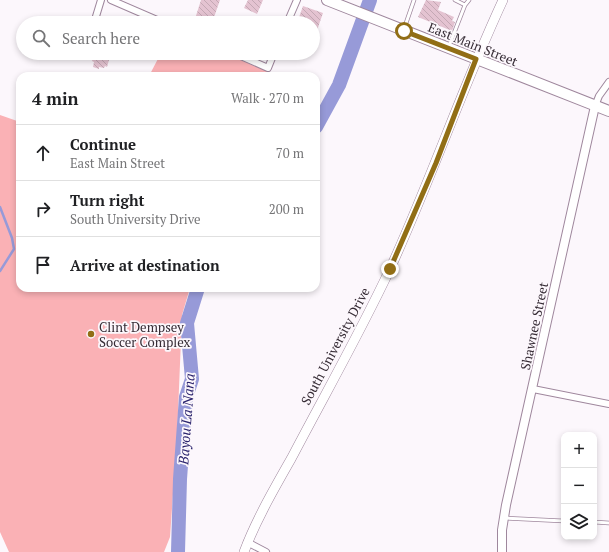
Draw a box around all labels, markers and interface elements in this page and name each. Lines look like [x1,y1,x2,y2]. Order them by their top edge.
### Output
search box [16,16,320,60]
street label: East Main Street [426,18,521,70]
route start [395,22,413,40]
icon: search [30,27,52,49]
text: Search here [62,28,140,48]
text: 4 min [32,87,79,110]
text: Walk · 270 m [231,89,304,107]
text: Continue [70,134,136,154]
icon: ahead [32,142,54,164]
text: 70 m [276,144,304,162]
text: East Main Street [70,154,165,172]
text: Turn right [70,190,145,210]
icon: right [32,198,54,220]
text: 200 m [269,200,304,218]
text: South University Drive [70,210,201,228]
icon: arrive [32,254,54,276]
text: Arrive at destination [70,255,220,275]
route end [381,260,399,278]
street label: Shawnee Street [516,280,552,372]
street label: South University Drive [296,284,374,408]
place label: Clint Dempsey Soccer Complex [99,318,191,351]
marker: Clint Dempsey Soccer Complex [86,329,96,339]
water label: Bayou La Nana [173,373,199,466]
map controls [561,432,597,540]
button: + [561,432,597,468]
button: − [561,468,597,504]
button: layers [561,504,597,540]

